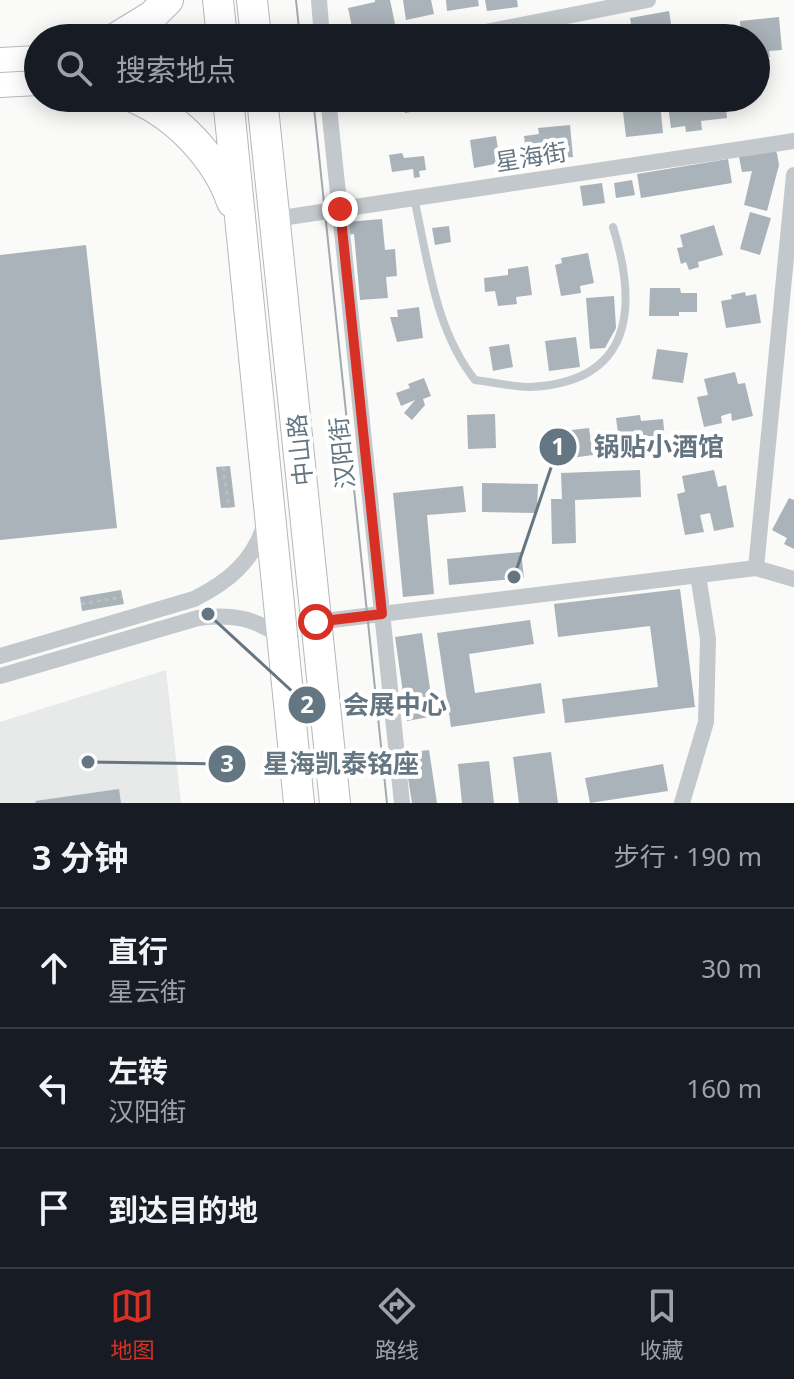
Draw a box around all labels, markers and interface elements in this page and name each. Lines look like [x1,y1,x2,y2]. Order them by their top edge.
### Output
search box [24,24,770,112]
icon: search [52,46,96,90]
text: 搜索地点 [116,49,236,90]
street label: 星海街 [493,134,569,178]
route end [322,191,358,227]
street label: 中山路 [279,412,319,488]
street label: 汉阳街 [321,415,361,491]
callout: 锅贴小酒馆 [538,422,740,472]
text: 锅贴小酒馆 [594,428,724,464]
text: 1 [551,429,565,462]
route start [298,604,334,640]
callout: 会展中心 [287,680,463,730]
text: 会展中心 [343,686,447,722]
text: 2 [300,687,314,720]
callout: 星海凯泰铭座 [207,739,435,789]
text: 星海凯泰铭座 [263,745,419,781]
text: 3 [220,746,234,779]
text: 3 分钟 [32,834,128,880]
text: 步行 · 190 m [614,838,762,874]
text: 直行 [108,930,168,971]
icon: ahead [32,946,76,990]
text: 30 m [701,950,762,986]
text: 星云街 [108,973,186,1009]
text: 左转 [108,1050,168,1091]
icon: left [32,1066,76,1110]
text: 160 m [686,1070,762,1106]
text: 汉阳街 [108,1093,186,1129]
icon: arrive [32,1186,76,1230]
text: 到达目的地 [108,1189,258,1230]
tab: 地图 [110,1284,154,1364]
tab: 路线 [375,1284,419,1364]
tab: 收藏 [640,1284,684,1364]

